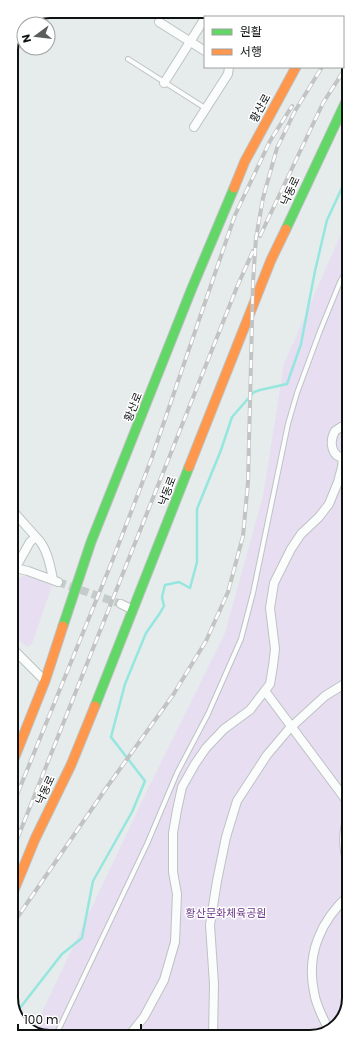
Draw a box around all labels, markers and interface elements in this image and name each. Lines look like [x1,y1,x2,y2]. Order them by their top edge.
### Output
north arrow [16,16,56,56]
legend [204,16,344,68]
text: 원활 [240,23,262,40]
text: N [18,33,35,45]
text: 서행 [240,43,262,60]
street label: 황산로 [246,91,274,125]
street label: 낙동로 [276,174,304,208]
street label: 황산로 [120,390,146,424]
street label: 낙동로 [154,474,180,508]
street label: 낙동로 [31,773,59,807]
park label: 황산문화체육공원 [186,905,266,921]
scale bar [18,1006,141,1032]
text: 100 m [24,1011,58,1028]

